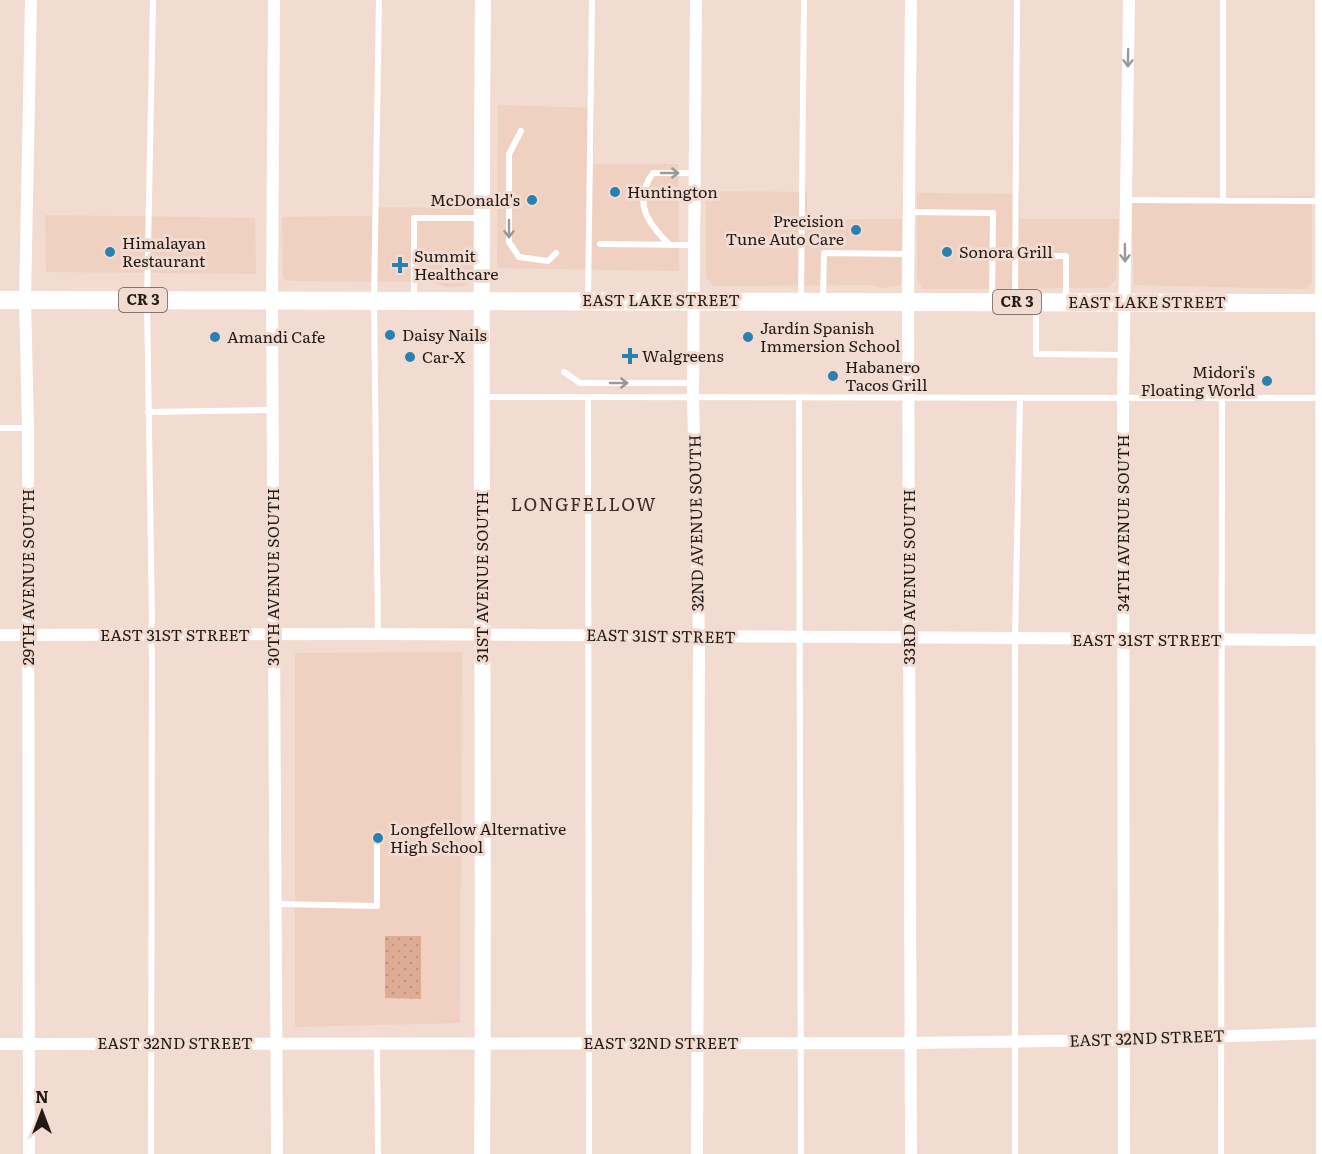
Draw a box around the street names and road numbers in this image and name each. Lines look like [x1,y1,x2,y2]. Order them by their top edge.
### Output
street label: EAST LAKE STREET [582,287,740,311]
road number: CR 3 [119,288,167,312]
street label: EAST LAKE STREET [1068,289,1226,313]
road number: CR 3 [993,290,1041,314]
street label: 32ND AVENUE SOUTH [681,434,709,612]
street label: 34TH AVENUE SOUTH [1110,434,1134,612]
street label: 30TH AVENUE SOUTH [260,488,284,666]
street label: 29TH AVENUE SOUTH [15,489,39,665]
street label: 33RD AVENUE SOUTH [896,489,920,665]
street label: 31ST AVENUE SOUTH [469,491,493,663]
street label: EAST 31ST STREET [100,622,250,646]
street label: EAST 31ST STREET [586,622,736,648]
street label: EAST 31ST STREET [1072,627,1222,651]
street label: EAST 32ND STREET [1069,1022,1225,1052]
street label: EAST 32ND STREET [97,1030,253,1054]
street label: EAST 32ND STREET [583,1030,739,1054]

